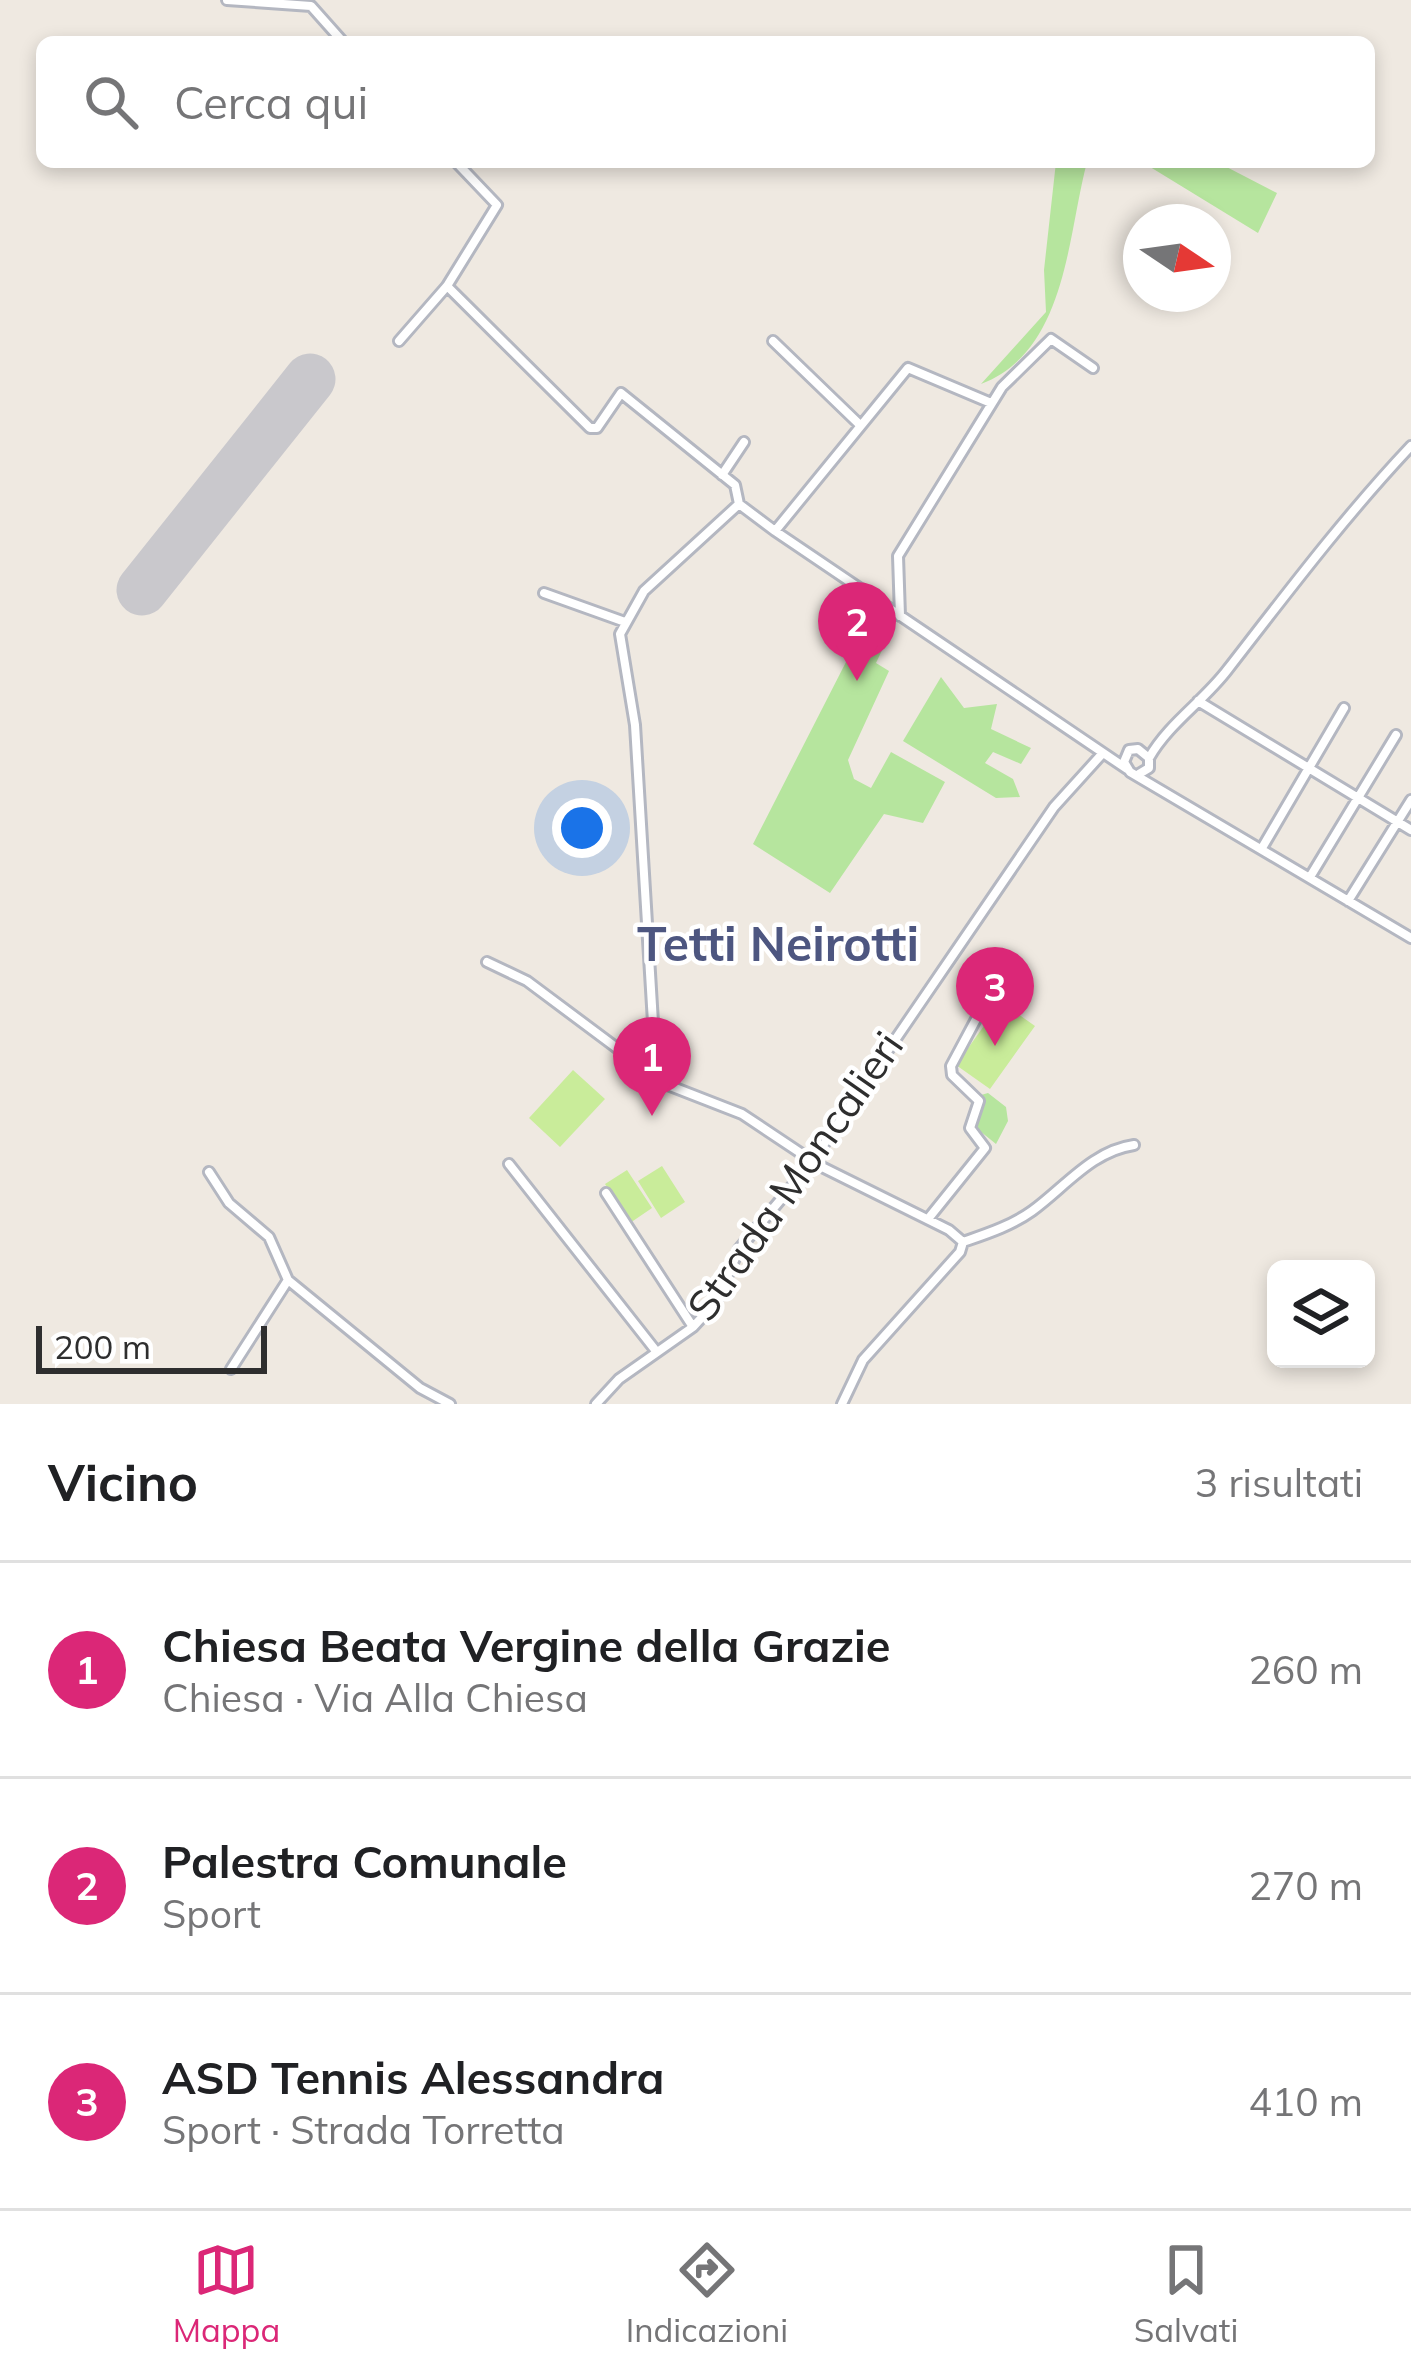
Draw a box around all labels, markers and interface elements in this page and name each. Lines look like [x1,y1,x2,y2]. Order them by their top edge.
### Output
search box [36,36,1375,168]
icon: search [78,69,144,135]
text: Cerca qui [174,74,368,130]
north arrow [1123,204,1231,312]
pin: 2 [818,582,896,681]
your location [552,798,612,858]
district label: Tetti Neirotti [637,913,919,973]
pin: 3 [956,947,1034,1046]
pin: 1 [613,1017,691,1116]
street label: Strada Moncalieri [675,1021,914,1331]
map controls [1267,1260,1375,1368]
button: layers [1267,1260,1375,1368]
scale bar [36,1320,267,1373]
text: 200 m [54,1326,151,1367]
text: Vicino [48,1450,198,1514]
text: 3 risultati [1195,1458,1363,1507]
text: Chiesa Beata Vergine della Grazie [162,1617,891,1673]
text: 1 [75,1645,99,1694]
text: 260 m [1248,1645,1363,1694]
text: Chiesa · Via Alla Chiesa [162,1673,588,1722]
text: Palestra Comunale [162,1833,567,1889]
text: 2 [75,1861,99,1910]
text: 270 m [1248,1861,1363,1910]
text: Sport [162,1889,261,1938]
text: ASD Tennis Alessandra [162,2049,664,2105]
text: 3 [75,2077,99,2126]
text: 410 m [1248,2077,1363,2126]
text: Sport · Strada Torretta [162,2105,565,2154]
tab: Mappa [173,2237,280,2350]
tab: Indicazioni [626,2237,788,2350]
tab: Salvati [1134,2237,1238,2350]

